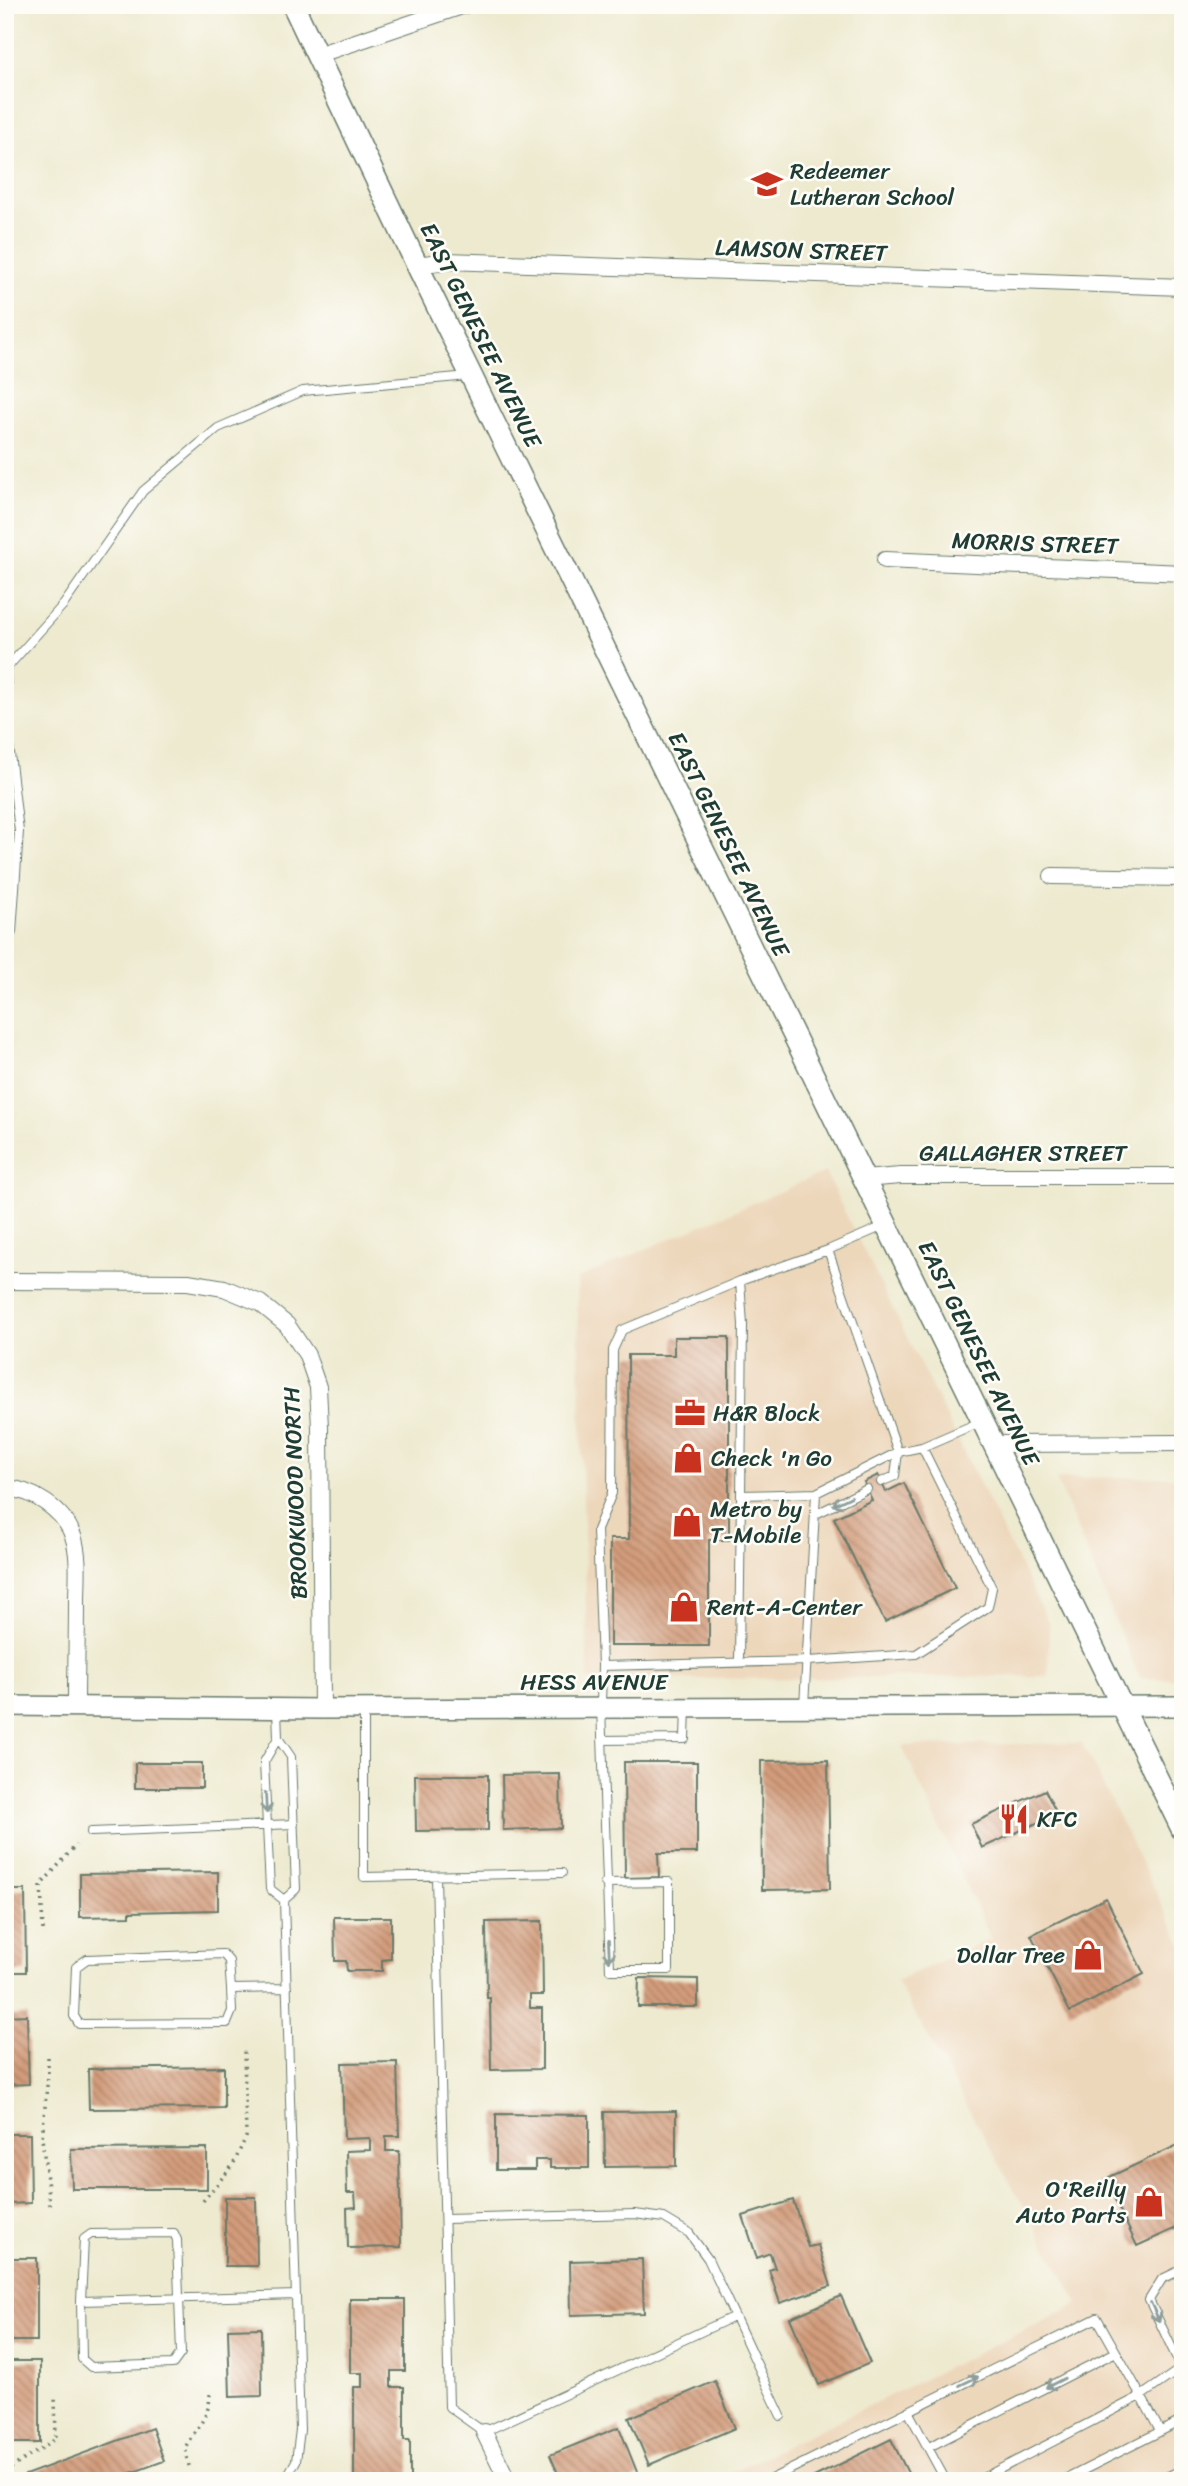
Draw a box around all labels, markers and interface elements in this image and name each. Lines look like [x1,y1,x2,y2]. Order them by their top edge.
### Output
place label: Redeemer Lutheran School [790,151,955,218]
school or university icon: Redeemer Lutheran School [750,167,784,201]
street label: EAST GENESEE AVENUE [408,215,554,456]
street label: LAMSON STREET [714,227,889,274]
street label: MORRIS STREET [951,520,1121,567]
street label: EAST GENESEE AVENUE [656,724,802,965]
street label: GALLAGHER STREET [919,1133,1128,1174]
street label: EAST GENESEE AVENUE [906,1233,1052,1474]
street label: BROOKWOOD NORTH [271,1386,320,1600]
place label: H&R Block [713,1393,820,1434]
office icon: H&R Block [673,1396,707,1430]
place label: Check 'n Go [711,1438,832,1479]
shop icon: Check 'n Go [671,1441,705,1475]
place label: Metro by T-Mobile [710,1489,802,1556]
one-way arrow [832,1495,853,1509]
shop icon: Metro by T-Mobile [670,1505,704,1539]
place label: Rent-A-Center [707,1587,863,1628]
shop icon: Rent-A-Center [667,1590,701,1624]
street label: HESS AVENUE [520,1662,669,1703]
one-way arrow [260,1791,273,1814]
place label: KFC [1037,1799,1078,1840]
restaurant icon: KFC [997,1802,1031,1836]
place label: Dollar Tree [956,1935,1065,1976]
shop icon: Dollar Tree [1071,1938,1105,1972]
one-way arrow [603,1940,616,1962]
place label: O'Reilly Auto Parts [1015,2169,1126,2236]
shop icon: O'Reilly Auto Parts [1132,2185,1166,2219]
one-way arrow [1148,2301,1162,2322]
one-way arrow [958,2374,979,2388]
one-way arrow [1045,2376,1066,2390]

